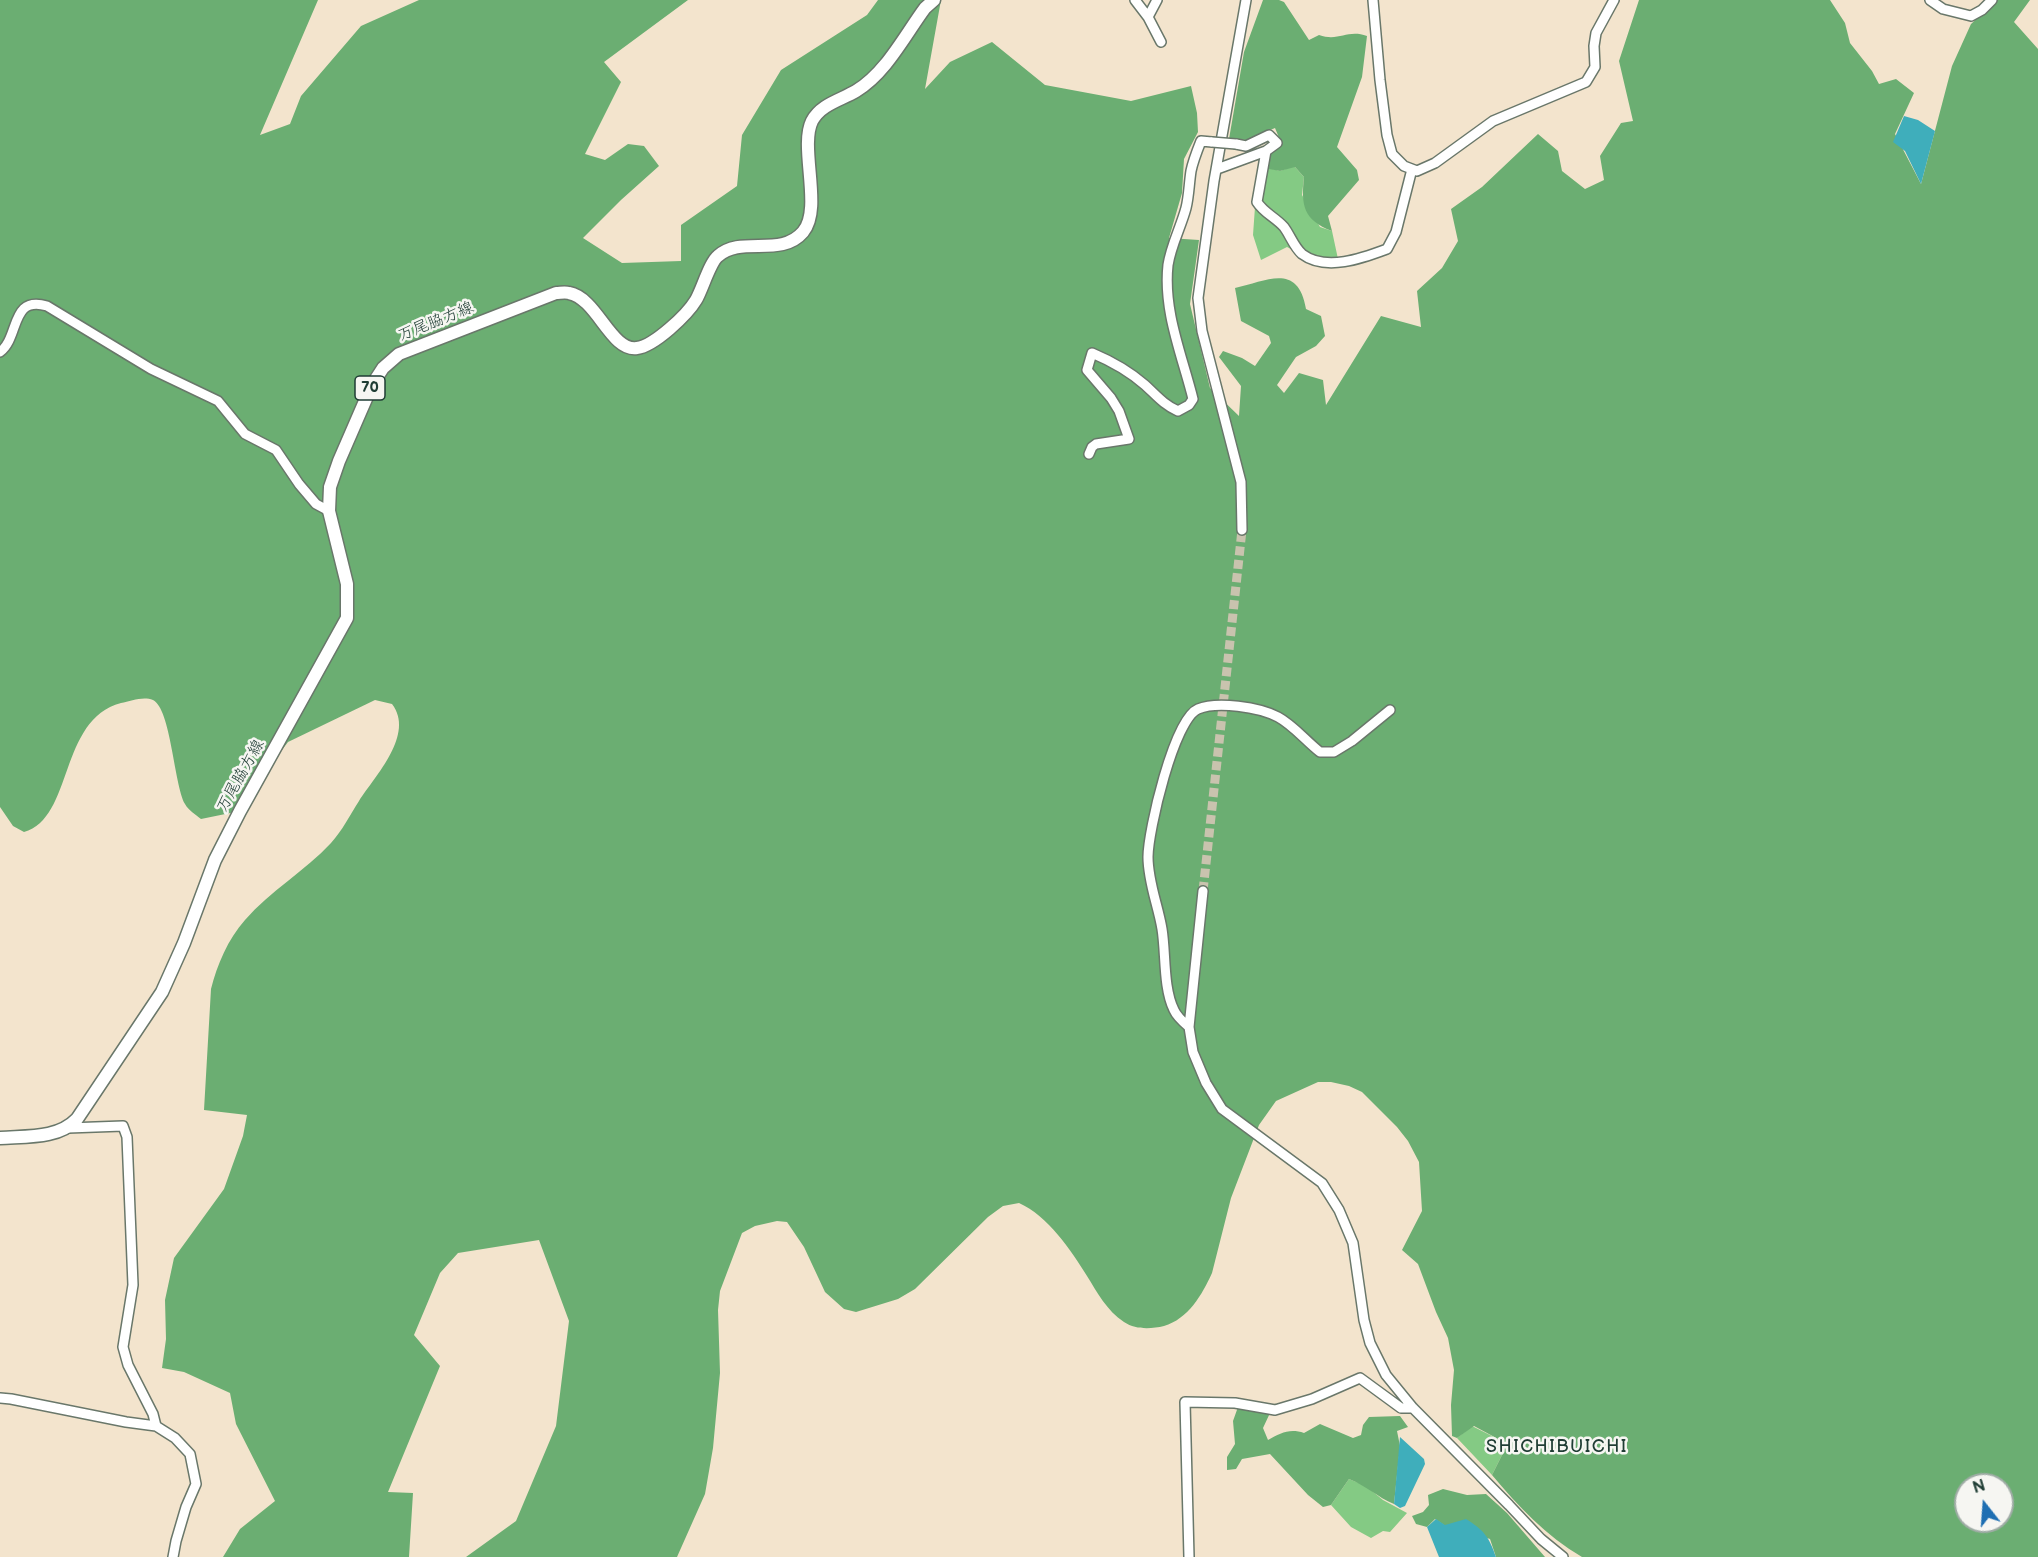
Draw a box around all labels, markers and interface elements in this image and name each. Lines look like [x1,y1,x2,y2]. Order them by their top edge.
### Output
street label: 万尾脇方線 [395,298,477,346]
road number: 70 [355,376,385,400]
street label: 万尾脇方線 [213,736,269,816]
district label: SHICHIBUICHI [1486,1436,1628,1458]
north arrow [1954,1473,2014,1533]
text: N [1971,1476,1988,1498]

